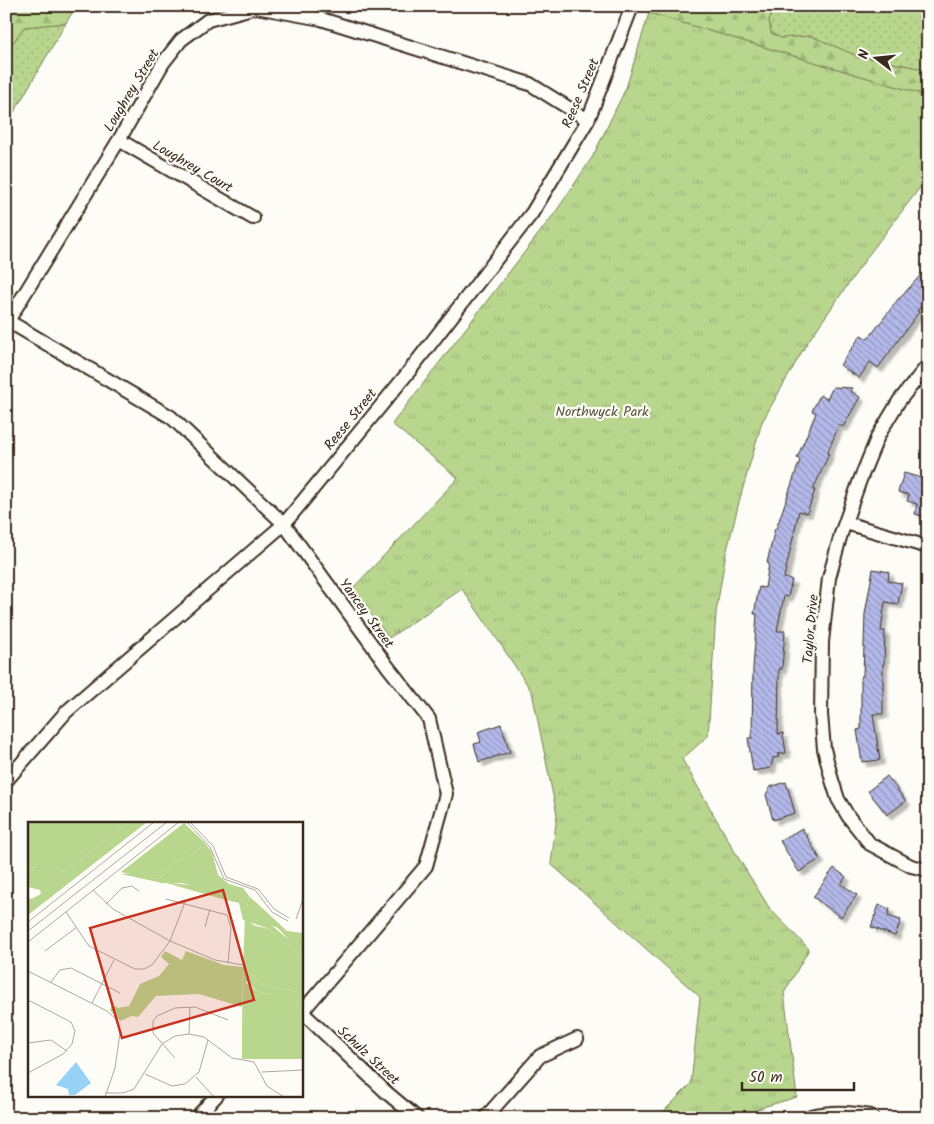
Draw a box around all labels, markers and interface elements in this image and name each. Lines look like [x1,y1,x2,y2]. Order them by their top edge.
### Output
north arrow [852,32,902,82]
street label: Loughrey Street [98,44,166,136]
text: N [853,47,876,62]
street label: Reese Street [556,54,606,132]
street label: Loughrey Court [148,135,237,199]
street label: Reese Street [319,383,383,455]
park label: Northwyck Park [555,401,649,423]
street label: Yancey Street [333,574,400,654]
street label: Taylor Drive [797,593,825,665]
inset map [28,822,302,1096]
street label: Schulz Street [332,1021,405,1091]
scale bar [742,1059,854,1091]
text: 50 m [749,1066,783,1090]

